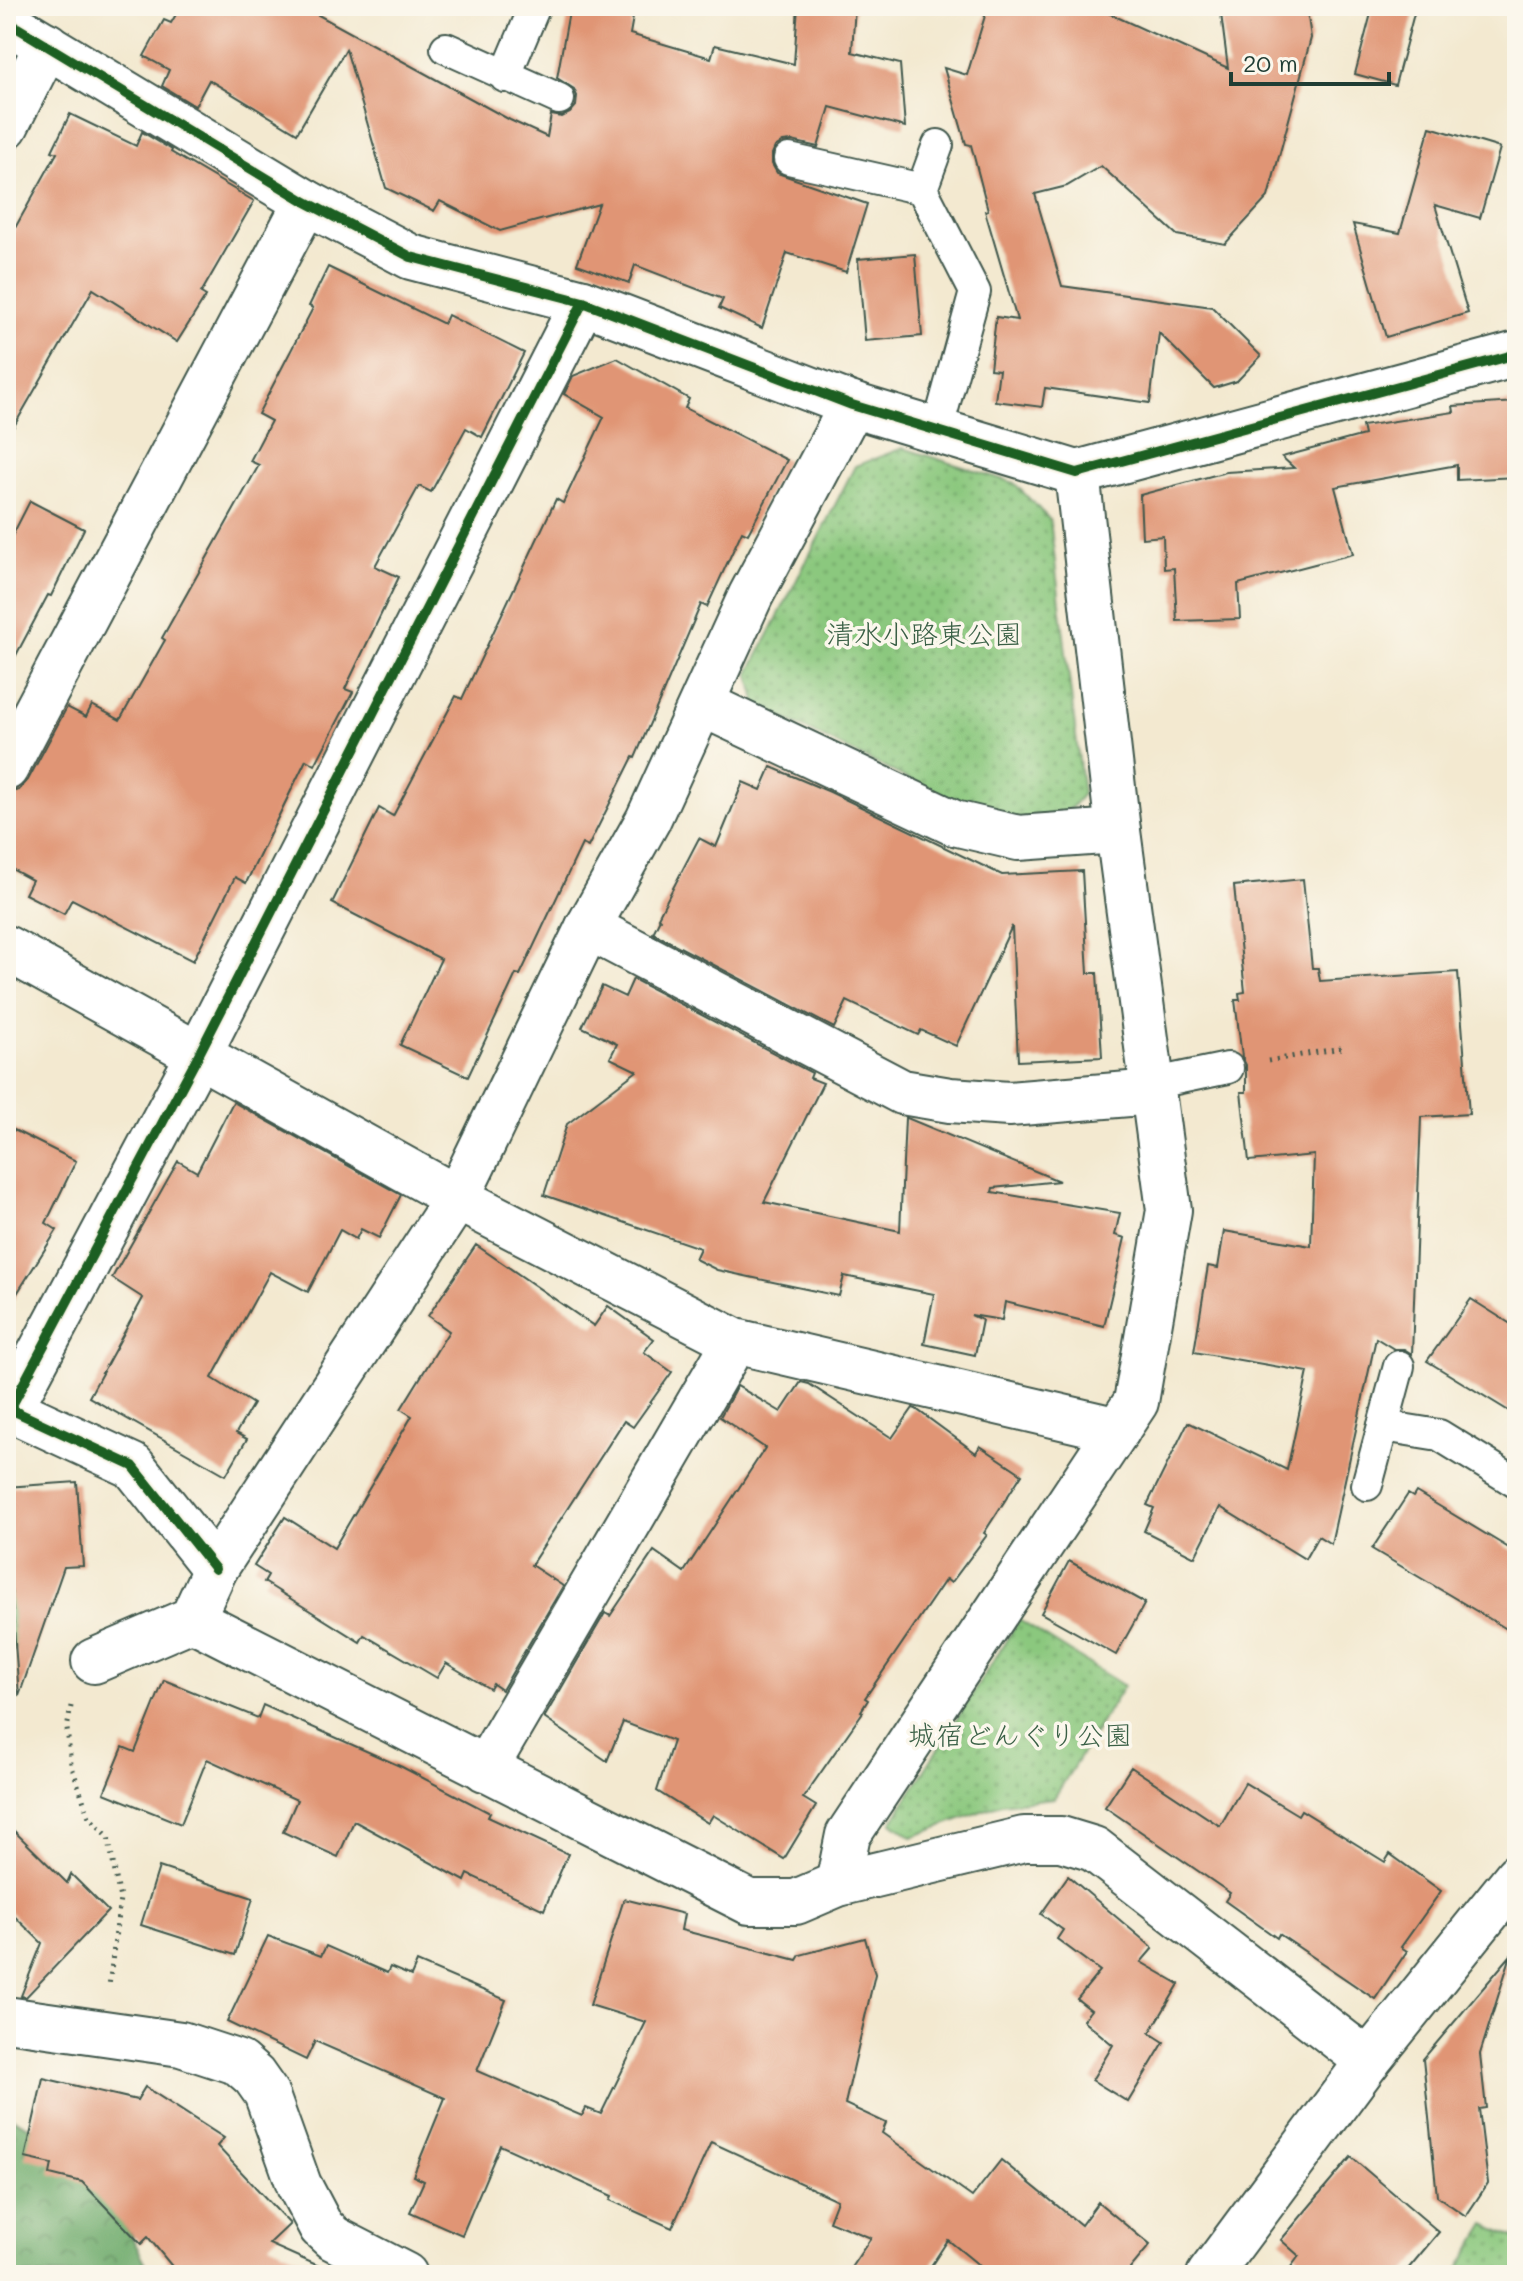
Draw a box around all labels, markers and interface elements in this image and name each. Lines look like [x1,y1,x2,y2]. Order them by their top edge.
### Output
scale bar [1231,36,1389,86]
text: 20 m [1243,47,1298,78]
park label: 清水小路東公園 [826,615,1022,651]
park label: 城宿どんぐり公園 [908,1716,1132,1752]

